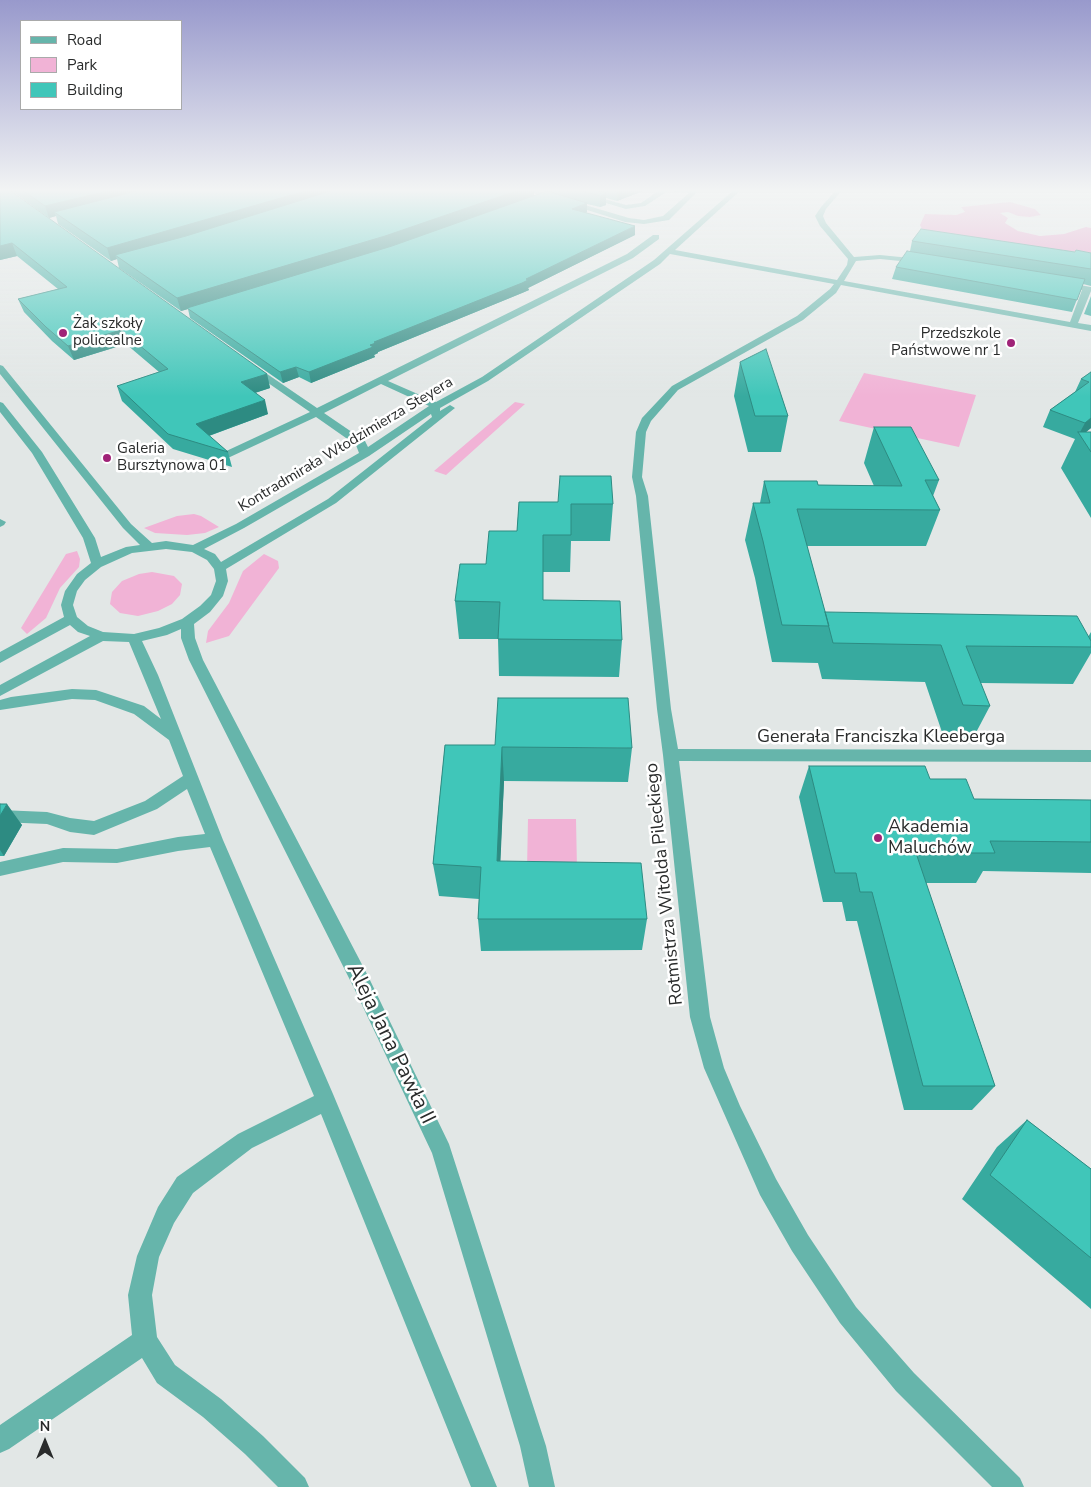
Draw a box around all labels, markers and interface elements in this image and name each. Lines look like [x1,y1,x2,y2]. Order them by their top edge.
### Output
legend [20,20,182,110]
text: Road [67,30,102,50]
text: Park [67,55,97,75]
text: Building [67,80,123,100]
place label: Żak szkoły policealne [73,315,143,350]
place label: Przedszkole Państwowe nr 1 [891,325,1001,360]
marker: Żak szkoły policealne [57,327,69,339]
marker: Przedszkole Państwowe nr 1 [1005,337,1017,349]
street label: Kontradmirała Włodzimierza Steyera [236,374,456,516]
place label: Galeria Bursztynowa 01 [117,440,227,475]
marker: Galeria Bursztynowa 01 [101,452,113,464]
street label: Generała Franciszka Kleeberga [757,727,1005,749]
street label: Rotmistrza Witolda Pileckiego [642,762,688,1006]
place label: Akademia Maluchów [888,817,972,860]
marker: Akademia Maluchów [872,832,884,844]
street label: Aleja Jana Pawła II [340,960,440,1128]
north arrow [20,1417,70,1467]
text: N [40,1417,50,1436]

